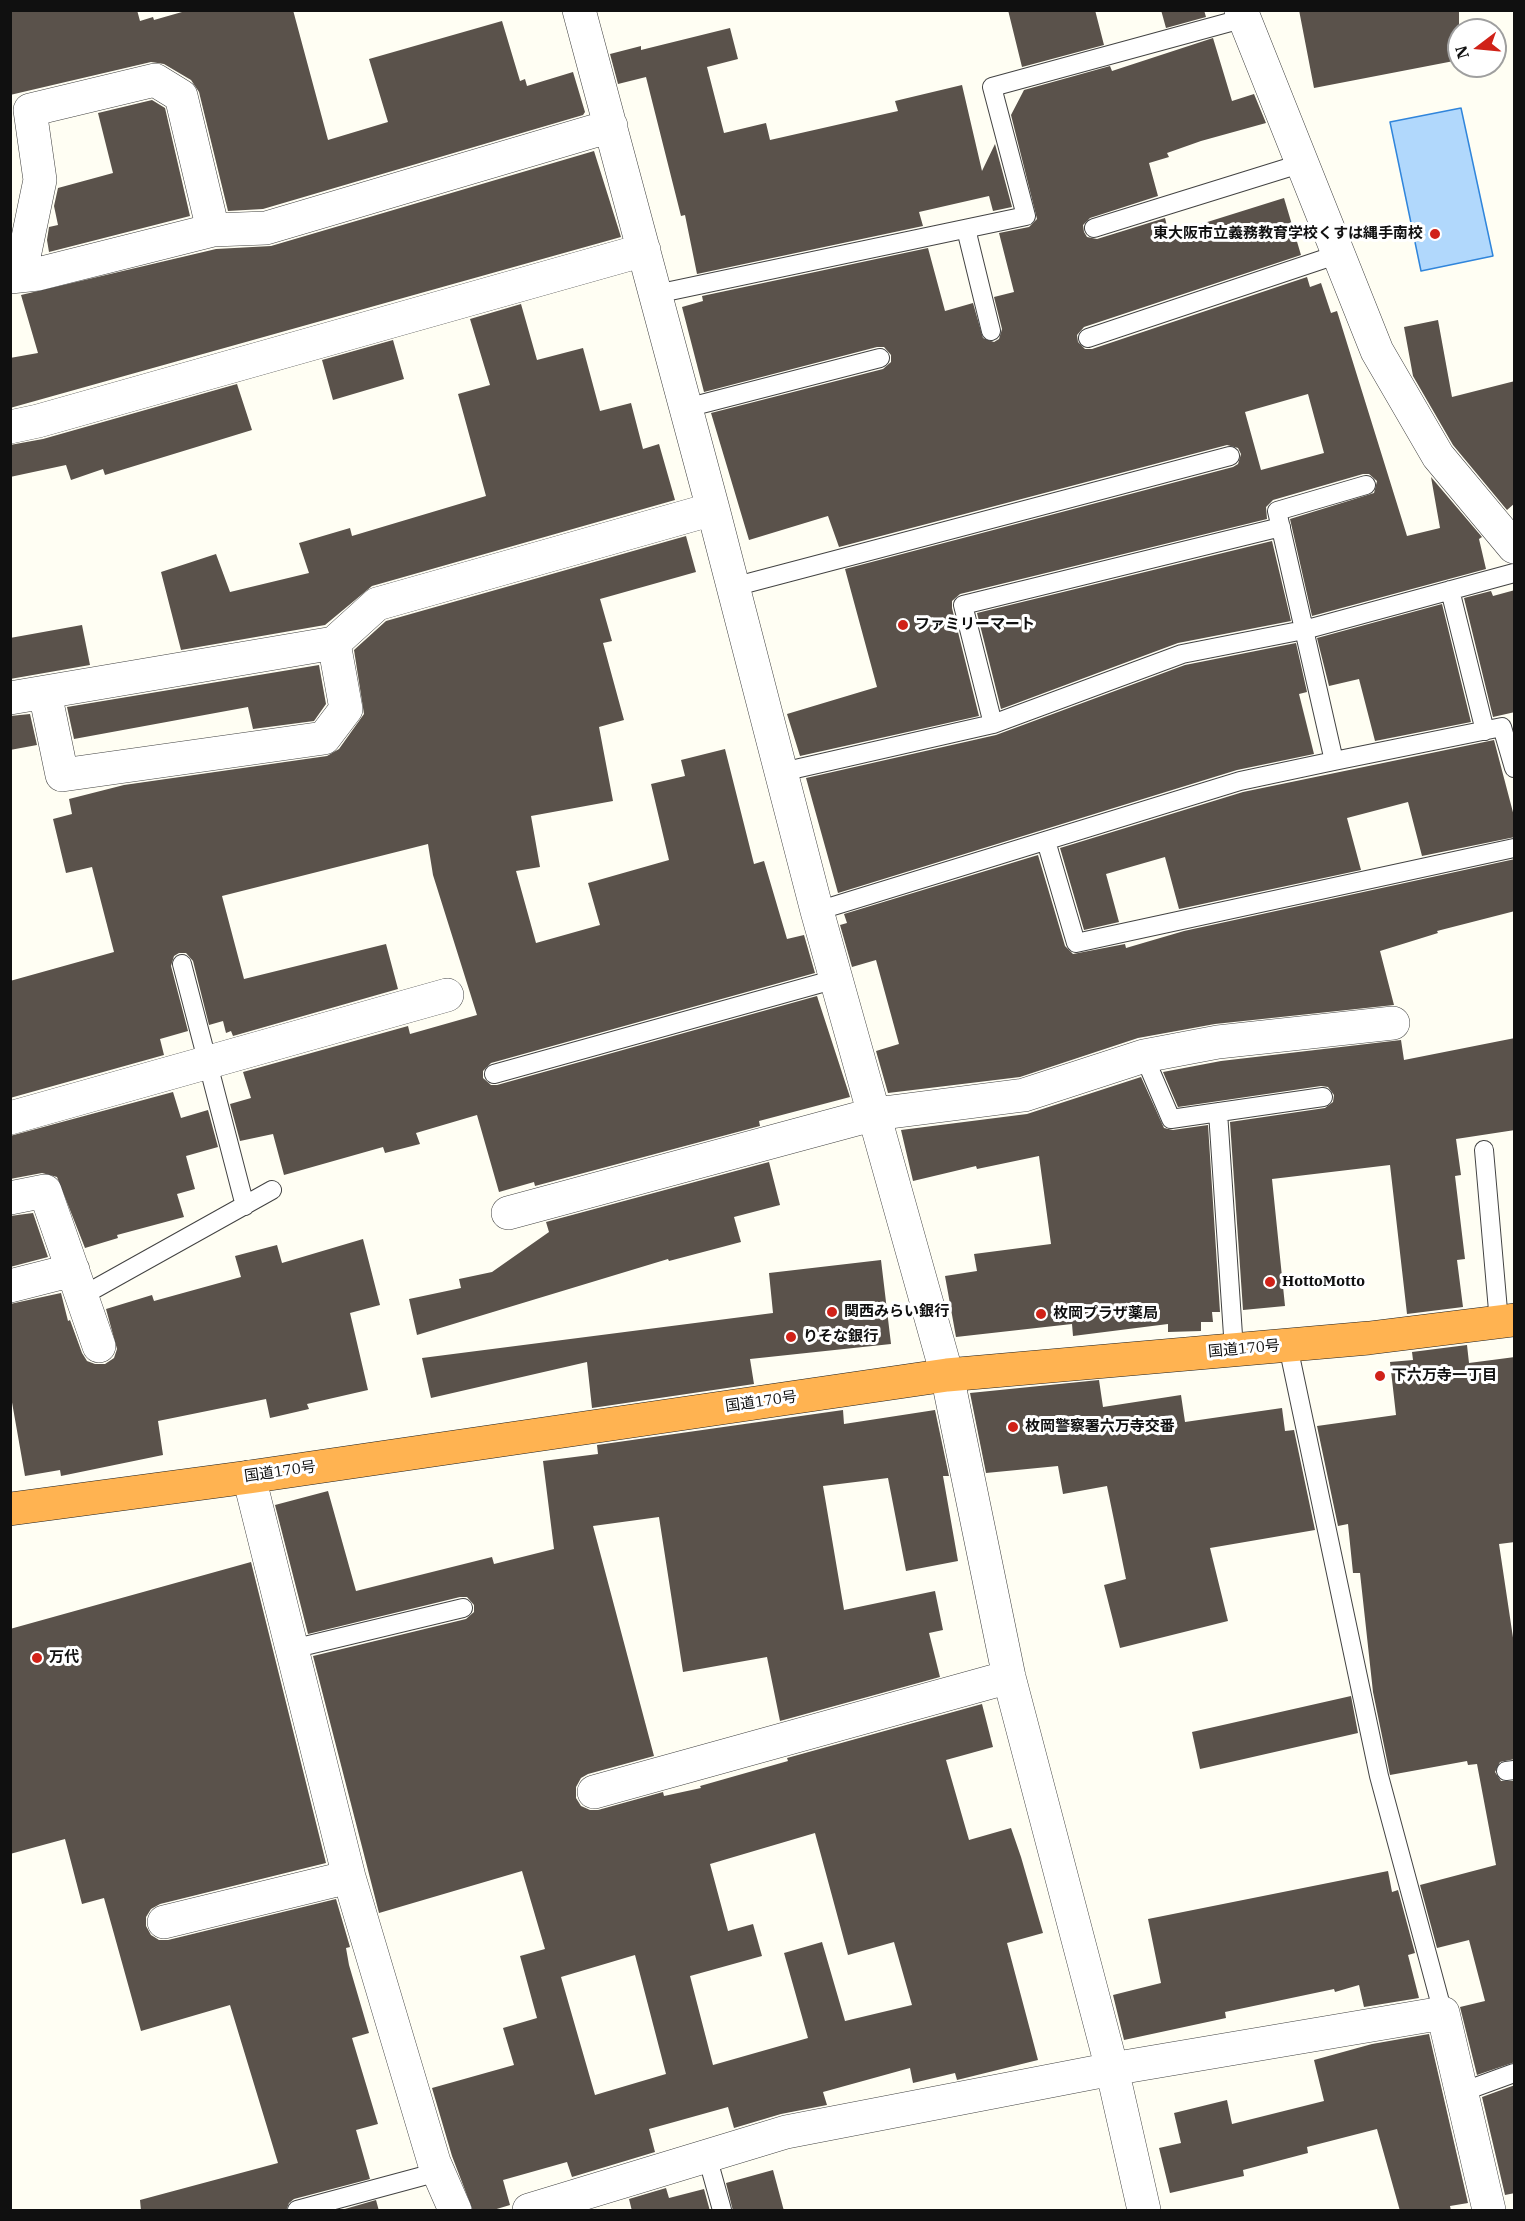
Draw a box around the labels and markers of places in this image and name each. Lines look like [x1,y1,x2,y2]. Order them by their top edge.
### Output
place label: 東大阪市立義務教育学校くすは縄手南校 [1153,225,1423,243]
marker: 東大阪市立義務教育学校くすは縄手南校 [1428,227,1442,241]
place label: ファミリーマート [915,616,1035,634]
marker: ファミリーマート [896,618,910,632]
place label: HottoMotto [1282,1273,1365,1291]
marker: HottoMotto [1263,1275,1277,1289]
place label: 関西みらい銀行 [844,1303,949,1321]
marker: 関西みらい銀行 [825,1305,839,1319]
place label: 枚岡プラザ薬局 [1053,1305,1158,1323]
marker: 枚岡プラザ薬局 [1034,1307,1048,1321]
place label: りそな銀行 [803,1328,878,1346]
marker: りそな銀行 [784,1330,798,1344]
place label: 下六万寺一丁目 [1392,1367,1497,1385]
marker: 下六万寺一丁目 [1373,1369,1387,1383]
place label: 枚岡警察署六万寺交番 [1025,1418,1175,1436]
marker: 枚岡警察署六万寺交番 [1006,1420,1020,1434]
place label: 万代 [49,1649,79,1667]
marker: 万代 [30,1651,44,1665]

